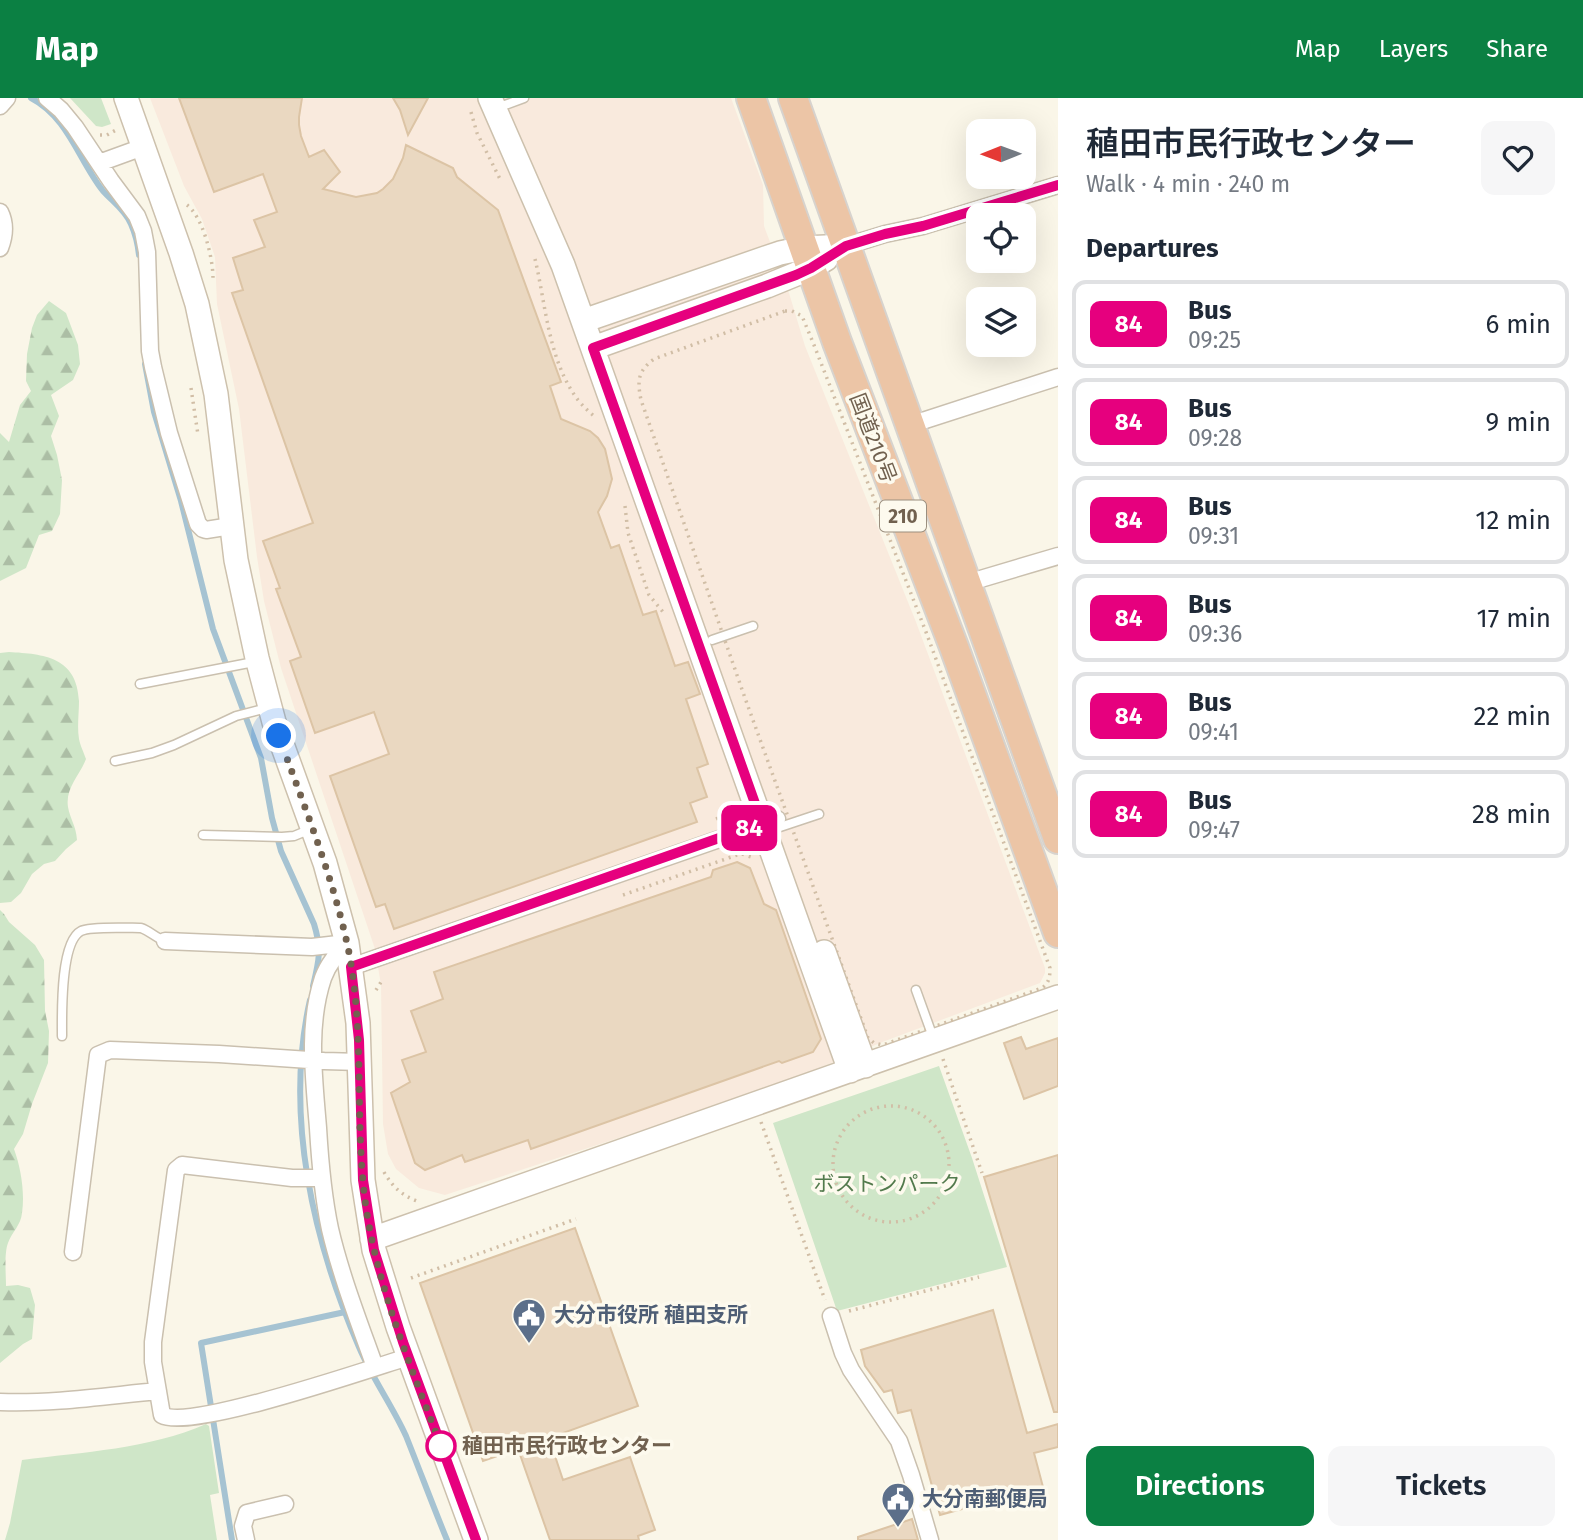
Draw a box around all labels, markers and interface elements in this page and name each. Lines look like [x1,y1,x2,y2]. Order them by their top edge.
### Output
text: Map [35,29,99,69]
text: Map [1295,35,1341,63]
text: Layers [1379,35,1448,63]
text: Share [1486,35,1548,63]
north arrow [966,119,1036,189]
map controls [966,119,1036,357]
button: heart [1481,121,1555,195]
text: 稙田市民行政センター [1086,124,1416,164]
text: Walk · 4 min · 240 m [1086,170,1290,198]
button: locate [966,203,1036,273]
text: Departures [1086,233,1219,264]
button: layers [966,287,1036,357]
text: Bus [1188,295,1231,326]
text: 6 min [1485,309,1551,340]
text: 84 [1115,310,1142,338]
text: 09:25 [1188,326,1241,354]
street label: 国道210号 [844,390,902,486]
text: Bus [1188,393,1231,424]
text: 9 min [1486,407,1551,438]
text: 84 [1115,408,1142,436]
text: 09:28 [1188,424,1242,452]
text: Bus [1188,491,1231,522]
road number: 210 [880,500,926,532]
text: 12 min [1475,505,1551,536]
text: 84 [1115,506,1142,534]
text: 09:31 [1188,522,1239,550]
text: Bus [1188,589,1231,620]
text: 17 min [1476,603,1551,634]
text: 84 [1115,604,1142,632]
text: 09:36 [1188,620,1242,648]
text: Bus [1188,687,1231,718]
text: 22 min [1474,701,1551,732]
text: 84 [1115,702,1142,730]
your location [261,718,296,753]
text: 09:41 [1188,718,1239,746]
text: Bus [1188,785,1231,816]
text: 28 min [1472,799,1551,830]
text: 84 [1115,800,1142,828]
line badge: 84 [718,805,780,851]
text: 84 [735,814,763,842]
text: 09:47 [1188,816,1240,844]
park label: ボストンパーク [814,1171,961,1197]
public building icon: 大分市役所 稙田支所 [510,1296,548,1345]
place label: 大分市役所 稙田支所 [554,1302,748,1328]
marker: 稙田市民行政センター [426,1431,456,1461]
place label: 稙田市民行政センター [462,1433,672,1459]
button: Directions [1086,1446,1314,1526]
button: Tickets [1328,1446,1555,1526]
public building icon: 大分南郵便局 [879,1480,917,1529]
place label: 大分南郵便局 [922,1486,1048,1512]

